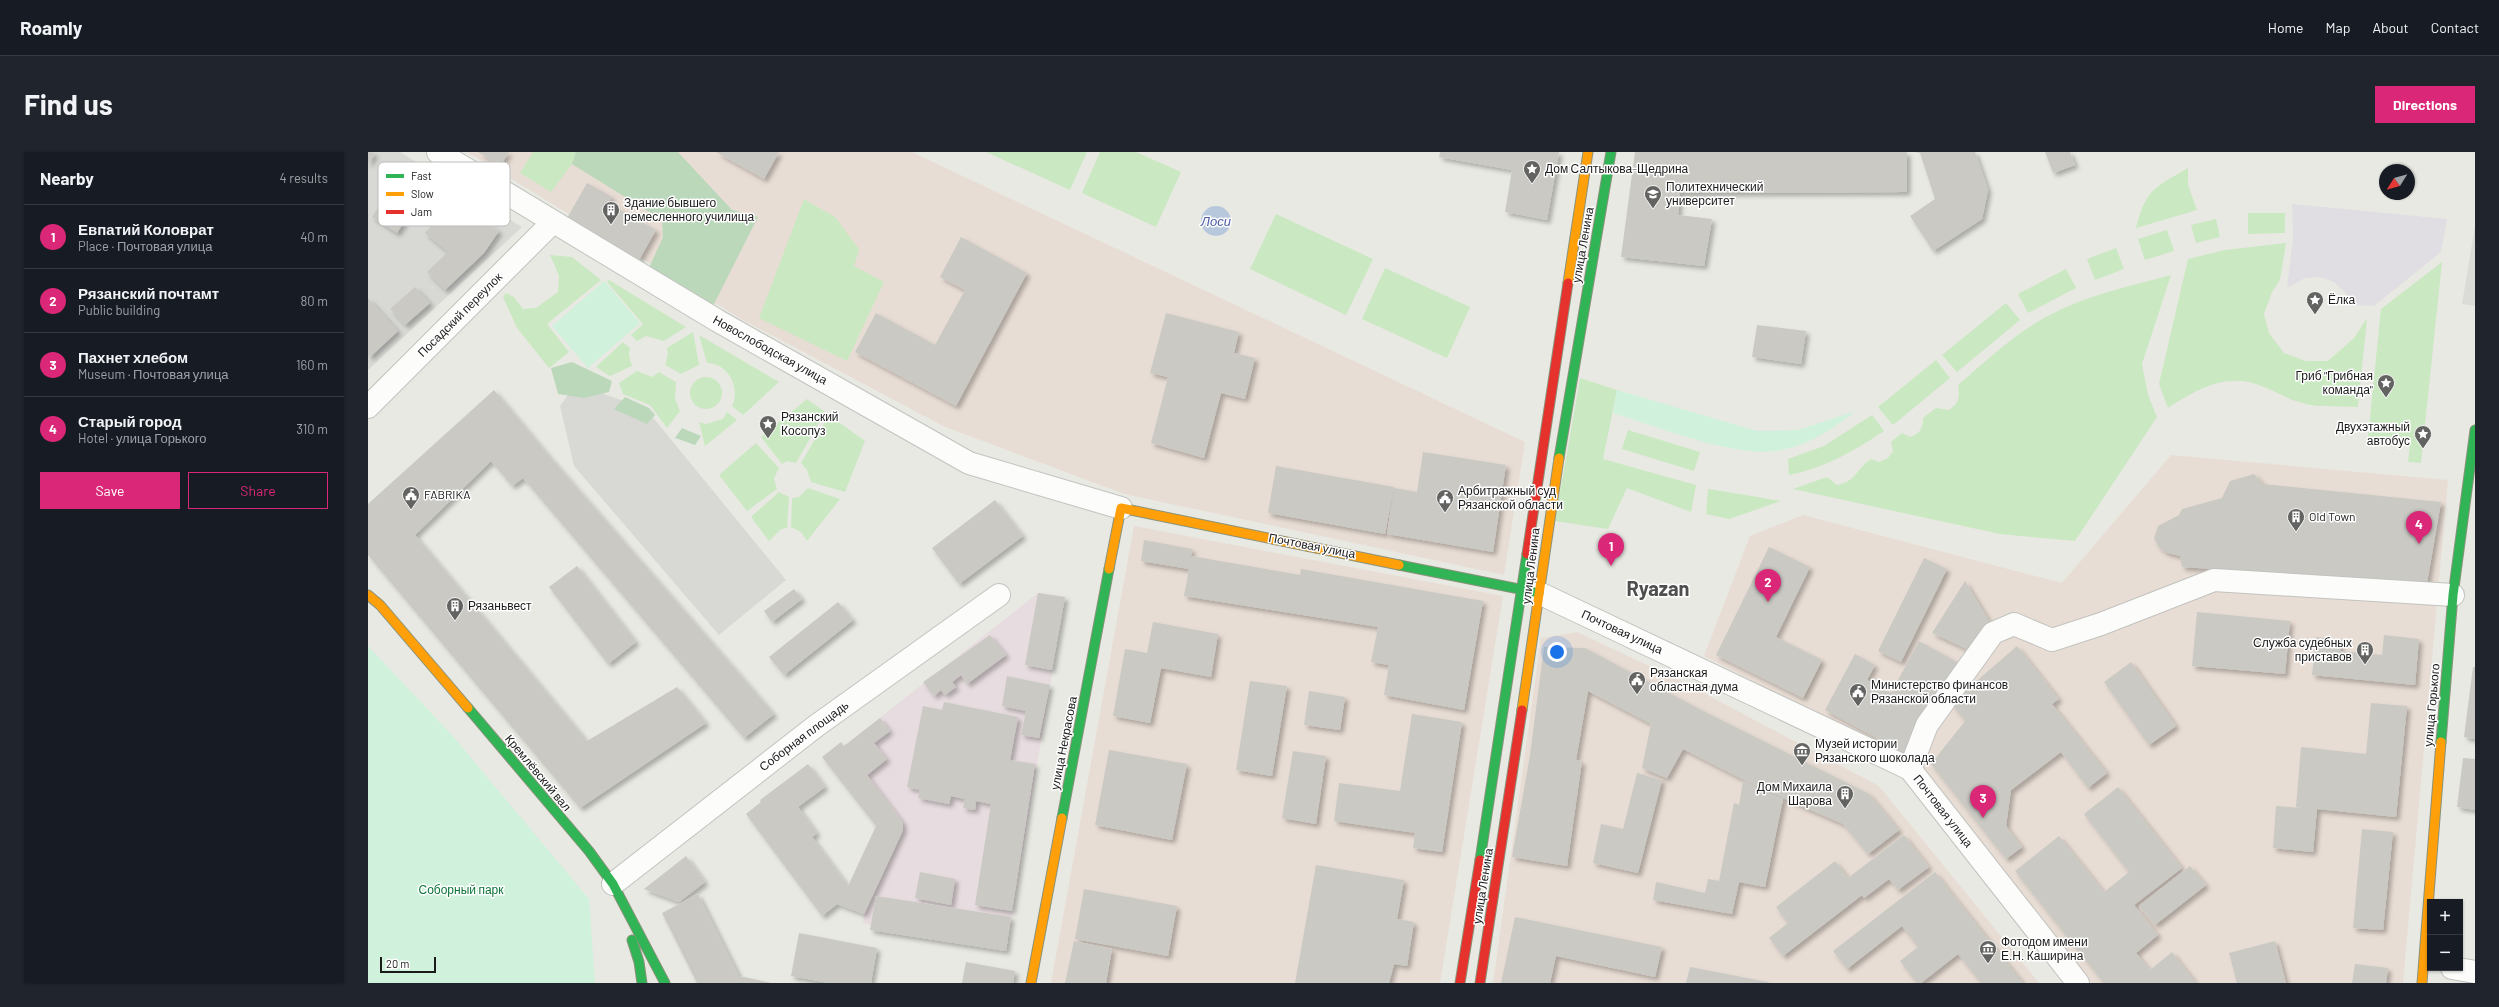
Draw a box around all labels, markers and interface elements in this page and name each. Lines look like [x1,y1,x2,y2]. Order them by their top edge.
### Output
text: Roamly [20,16,82,39]
text: Home [2268,19,2304,36]
text: Map [2326,19,2350,36]
text: About [2372,19,2409,36]
text: Contact [2431,19,2479,36]
button: Directions [2375,86,2475,123]
text: Find us [24,87,113,121]
place icon: Дом Салтыкова-Щедрина [1522,159,1542,184]
place label: Дом Салтыкова-Щедрина [1545,161,1689,176]
legend [378,162,510,226]
north arrow [2379,164,2415,200]
text: Nearby [40,168,94,188]
text: Fast [411,169,432,182]
text: 4 results [280,170,328,186]
place label: Политехнический университет [1666,179,1763,208]
school or university icon: Политехнический университет [1643,184,1663,209]
text: Slow [411,187,434,200]
place label: Здание бывшего ремесленного училища [624,195,755,224]
building icon: Здание бывшего ремесленного училища [601,200,621,225]
text: Jam [411,205,432,218]
street label: улица Ленина [1568,206,1597,284]
water label: Лоси [1200,213,1231,229]
text: Евпатий Коловрат [78,220,214,238]
text: 1 [51,229,55,245]
text: 40 m [300,229,328,245]
text: Place · Почтовая улица [78,238,212,254]
street label: Посадский переулок [414,269,506,360]
text: Рязанский почтамт [78,284,219,302]
place icon: Ёлка [2305,290,2325,315]
place label: Ёлка [2328,292,2356,306]
text: 2 [49,293,57,309]
text: 80 m [301,293,328,309]
text: Public building [78,302,160,318]
street label: Новослободская улица [710,312,830,387]
text: Пахнет хлебом [78,348,188,366]
text: 3 [49,357,57,373]
text: 160 m [296,357,328,373]
text: Museum · Почтовая улица [78,366,229,382]
place label: Гриб "Грибная команда" [2295,368,2373,397]
place icon: Гриб "Грибная команда" [2376,373,2396,398]
place label: Рязанский Косопуз [781,409,839,438]
text: Старый город [78,412,182,430]
place icon: Рязанский Косопуз [758,414,778,439]
place label: Двухэтажный автобус [2336,419,2410,448]
text: 4 [49,421,57,437]
text: 310 m [296,421,328,437]
place icon: Двухэтажный автобус [2413,424,2433,449]
text: Hotel · улица Горького [78,430,206,446]
button: Save [40,472,180,509]
button: Share [188,472,328,509]
place label: Арбитражный суд Рязанской области [1458,483,1563,511]
public building icon: FABRIKA [401,485,421,510]
place label: FABRIKA [424,487,470,501]
public building icon: Арбитражный суд Рязанской области [1435,488,1455,513]
building icon: Old Town [2286,507,2306,532]
place label: Old Town [2309,509,2356,523]
pin: 4 [2406,511,2432,544]
street label: улица Ленина [1518,527,1543,605]
street label: Почтовая улица [1267,530,1357,561]
pin: 1 [1598,533,1624,566]
pin: 2 [1755,569,1781,602]
district label: Ryazan [1626,576,1690,600]
building icon: Рязаньвест [445,596,465,621]
place label: Рязаньвест [468,598,532,612]
street label: Почтовая улица [1579,606,1666,657]
place label: Служба судебных приставов [2253,635,2352,664]
building icon: Служба судебных приставов [2355,640,2375,665]
your location [1547,642,1567,662]
street label: улица Горького [2420,662,2443,747]
place label: Рязанская областная дума [1650,665,1738,694]
public building icon: Рязанская областная дума [1627,670,1647,695]
place label: Министерство финансов Рязанской области [1871,677,2008,705]
public building icon: Министерство финансов Рязанской области [1848,682,1868,707]
street label: улица Некрасова [1047,695,1080,791]
street label: Соборная площадь [756,697,851,774]
street label: Кремлёвский вал [502,731,575,814]
place label: Музей истории Рязанского шоколада [1815,736,1935,765]
museum icon: Музей истории Рязанского шоколада [1792,741,1812,766]
street label: Почтовая улица [1910,771,1977,850]
place label: Дом Михаила Шарова [1757,779,1832,808]
building icon: Дом Михаила Шарова [1835,784,1855,809]
pin: 3 [1970,785,1996,818]
street label: улица Ленина [1469,847,1496,925]
park label: Соборный парк [418,882,504,897]
map controls [2427,899,2463,971]
button: + [2427,899,2463,935]
place label: Фотодом имени Е.Н. Каширина [2001,934,2088,963]
button: − [2427,935,2463,971]
museum icon: Фотодом имени Е.Н. Каширина [1978,939,1998,964]
scale bar [380,955,436,974]
text: 20 m [386,957,409,970]

